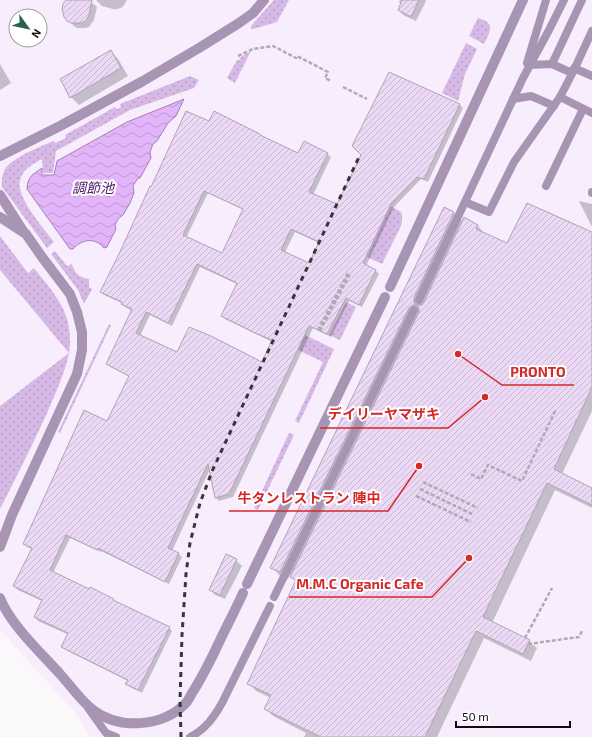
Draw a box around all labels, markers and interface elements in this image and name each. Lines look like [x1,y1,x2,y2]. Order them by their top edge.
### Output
north arrow [8,8,48,48]
text: N [29,27,44,41]
water label: 調節池 [72,179,116,196]
callout: PRONTO [502,359,574,385]
text: PRONTO [510,363,566,380]
callout: デイリーヤマザキ [320,402,448,428]
text: デイリーヤマザキ [328,405,440,422]
callout: 牛タンレストラン 陣中 [229,485,388,511]
text: 牛タンレストラン 陣中 [237,489,381,506]
callout: M.M.C Organic Cafe [289,571,432,597]
text: M.M.C Organic Cafe [296,575,424,592]
scale bar [456,703,570,729]
text: 50 m [462,709,489,723]

